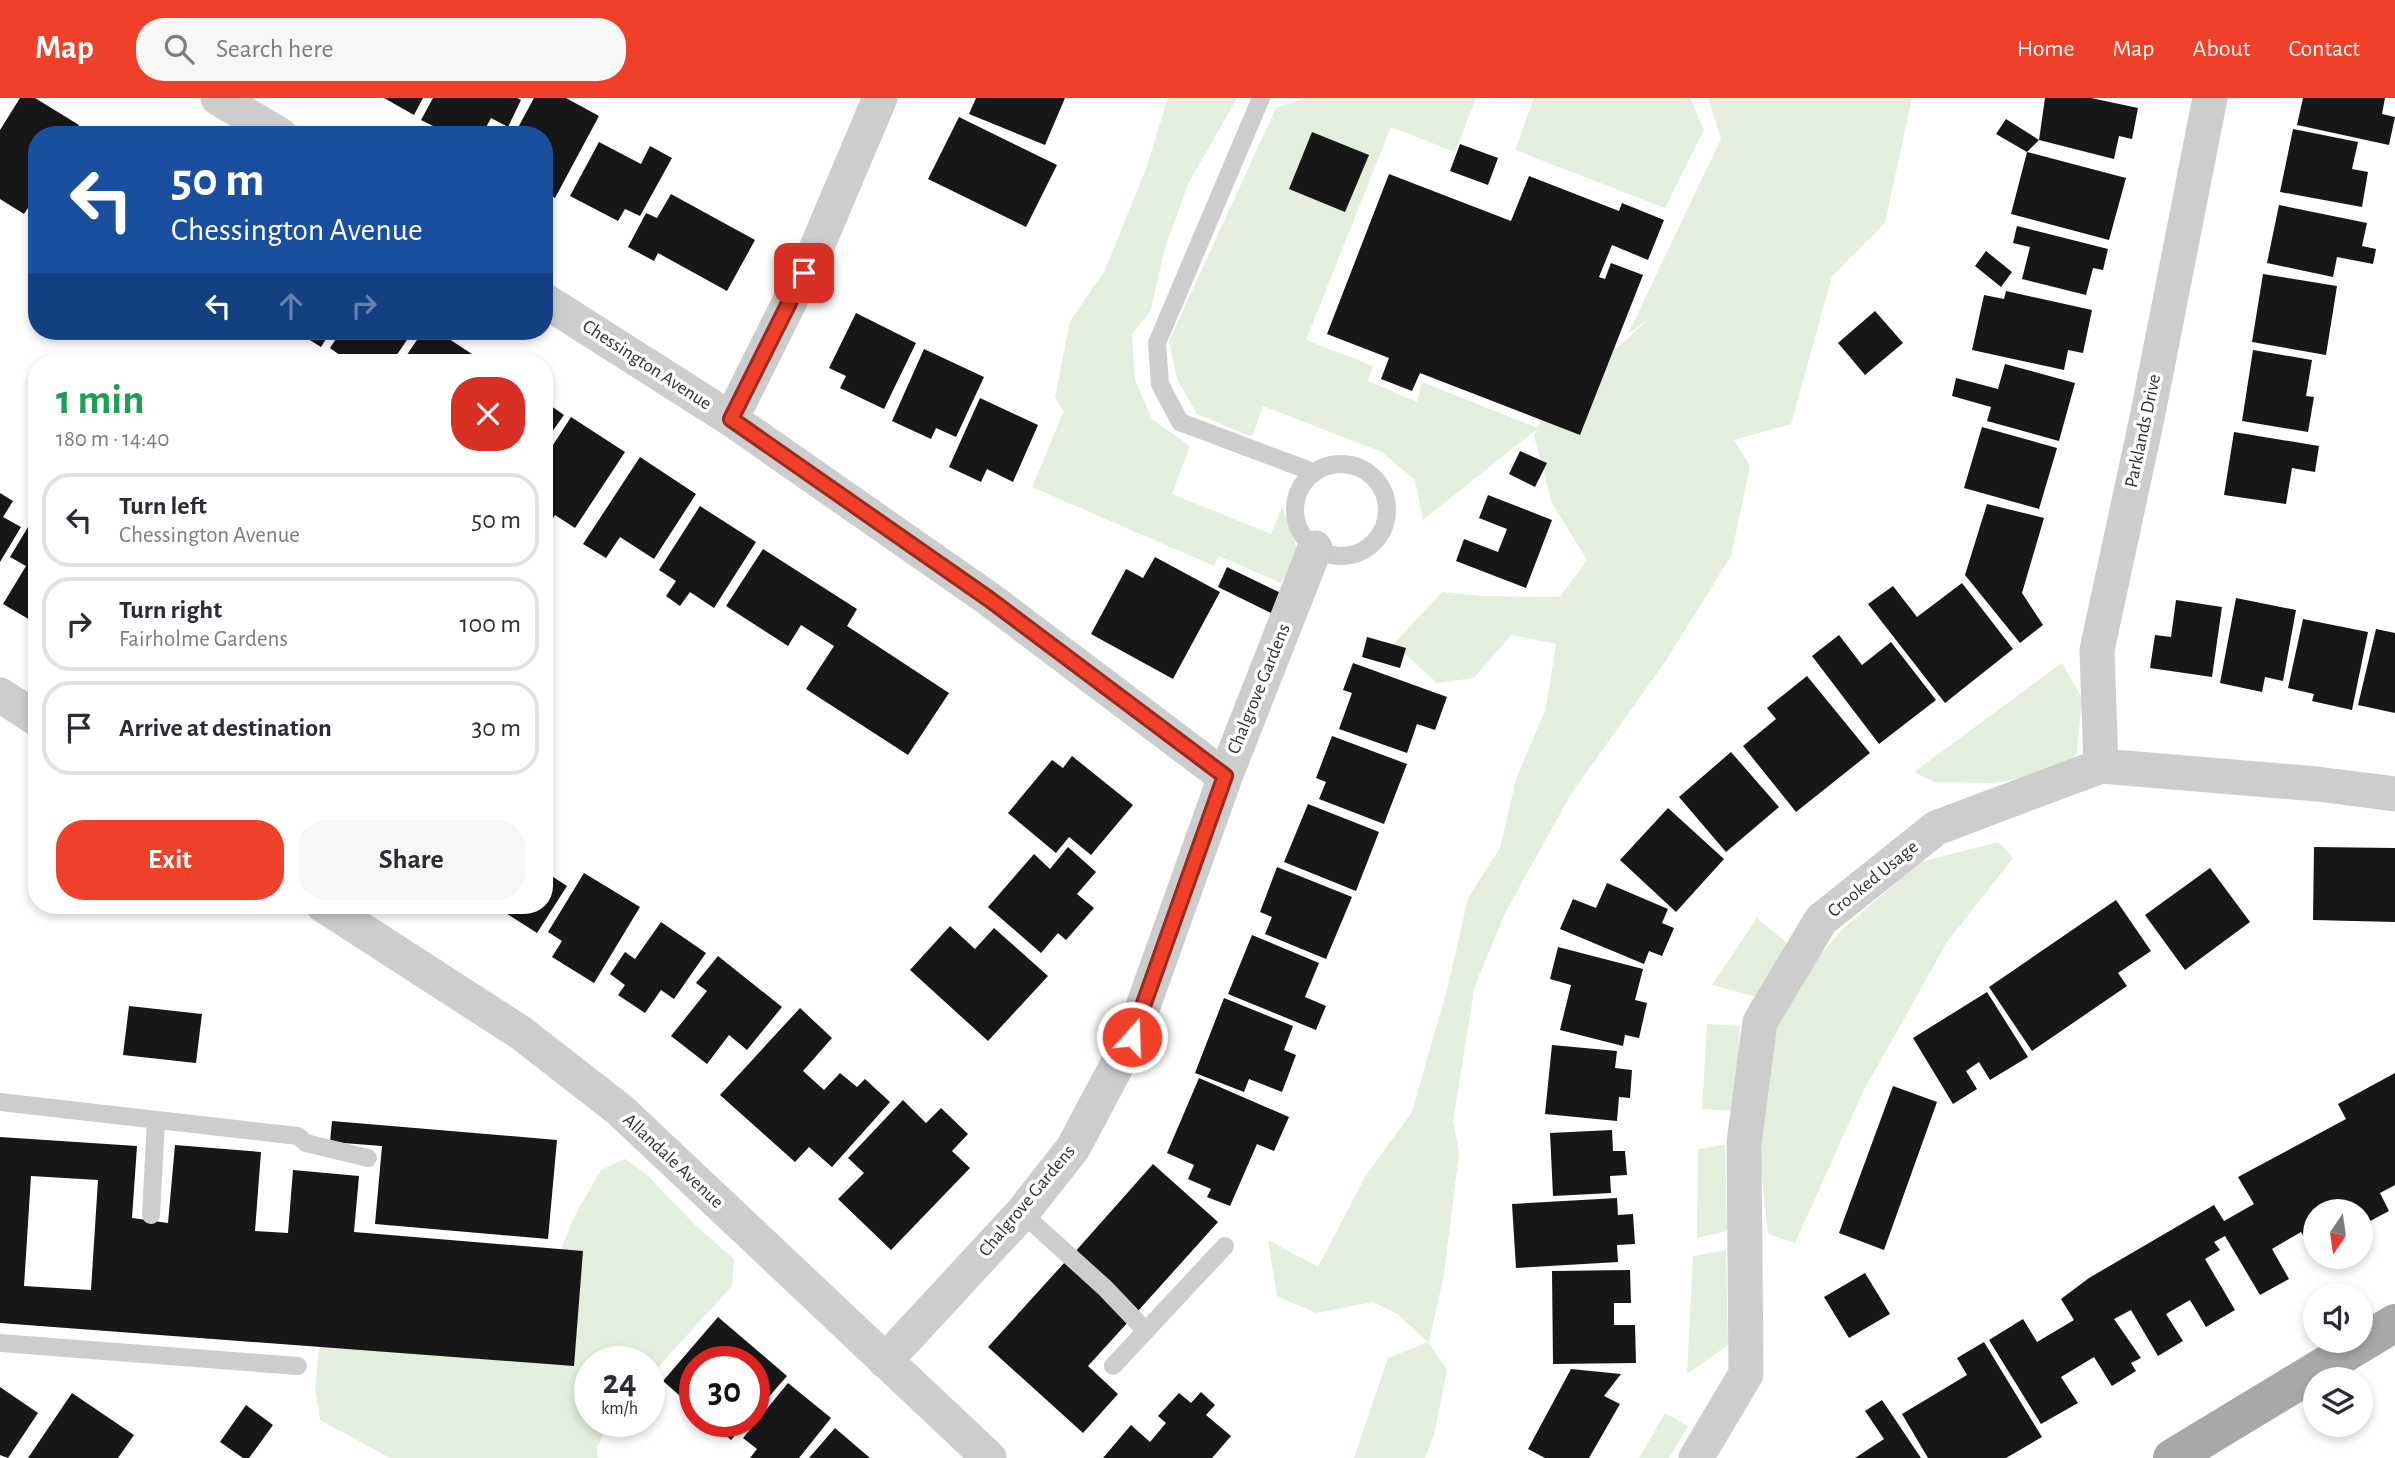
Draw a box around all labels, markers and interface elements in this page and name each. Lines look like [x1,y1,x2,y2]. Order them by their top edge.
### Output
search box [136,18,626,81]
icon: search [160,30,198,68]
text: Map [35,32,94,65]
text: Search here [216,36,334,62]
text: Home [2017,37,2075,61]
text: Map [2113,37,2155,61]
text: About [2193,37,2250,61]
text: Contact [2288,37,2360,61]
icon: left [56,154,147,245]
text: 50 m [171,156,265,205]
text: Chessington Avenue [171,214,423,246]
pin [774,243,834,303]
icon: arrive [785,254,823,292]
icon: left [199,287,237,325]
icon: ahead [272,287,310,325]
icon: right [345,287,383,325]
street label: Chessington Avenue [579,316,715,414]
street label: Parklands Drive [2122,373,2164,489]
button: close [451,377,525,451]
text: 1 min [56,379,145,421]
text: 180 m · 14:40 [56,428,169,451]
text: Turn left [119,493,207,519]
icon: left [60,501,98,539]
text: 50 m [471,507,521,533]
text: Chessington Avenue [119,524,300,547]
text: Turn right [119,597,222,623]
icon: right [60,605,98,643]
text: 100 m [460,611,521,637]
street label: Chalgrove Gardens [1224,621,1294,757]
text: Fairholme Gardens [119,628,288,651]
icon: arrive [60,709,98,747]
text: Arrive at destination [119,715,332,741]
text: 30 m [471,715,521,741]
button: Exit [56,820,284,900]
button: Share [298,820,525,900]
street label: Crooked Usage [1824,837,1922,921]
position arrow [1095,1000,1169,1074]
street label: Allandale Avenue [619,1110,727,1212]
street label: Chalgrove Gardens [975,1142,1079,1260]
north arrow [2303,1199,2373,1269]
map controls [2303,1199,2373,1437]
button: sound [2303,1283,2373,1353]
speed limit sign: 30 [679,1346,770,1437]
text: 24 [602,1365,637,1400]
button: layers [2303,1367,2373,1437]
text: km/h [601,1400,638,1418]

